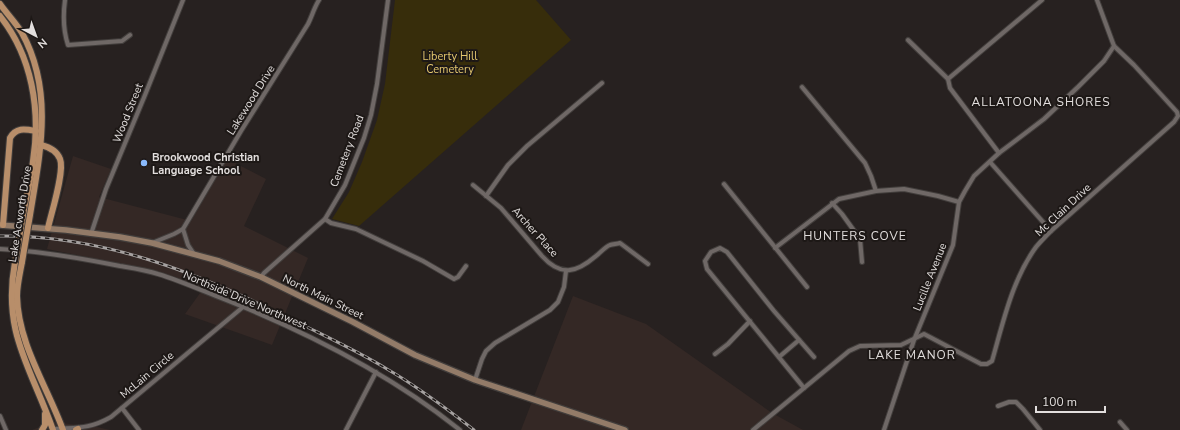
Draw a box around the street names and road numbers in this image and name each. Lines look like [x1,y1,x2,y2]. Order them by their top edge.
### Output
street label: Lakewood Drive [224,62,279,138]
street label: Wood Street [109,81,147,145]
street label: Cemetery Road [326,113,368,189]
street label: Lake Acworth Drive [5,165,35,263]
street label: Mc Clain Drive [1032,180,1094,240]
street label: Archer Place [508,204,562,260]
street label: Lucille Avenue [910,241,951,313]
street label: Northside Drive Northwest [181,267,309,333]
street label: North Main Street [280,271,366,323]
street label: McLain Circle [117,348,177,402]

